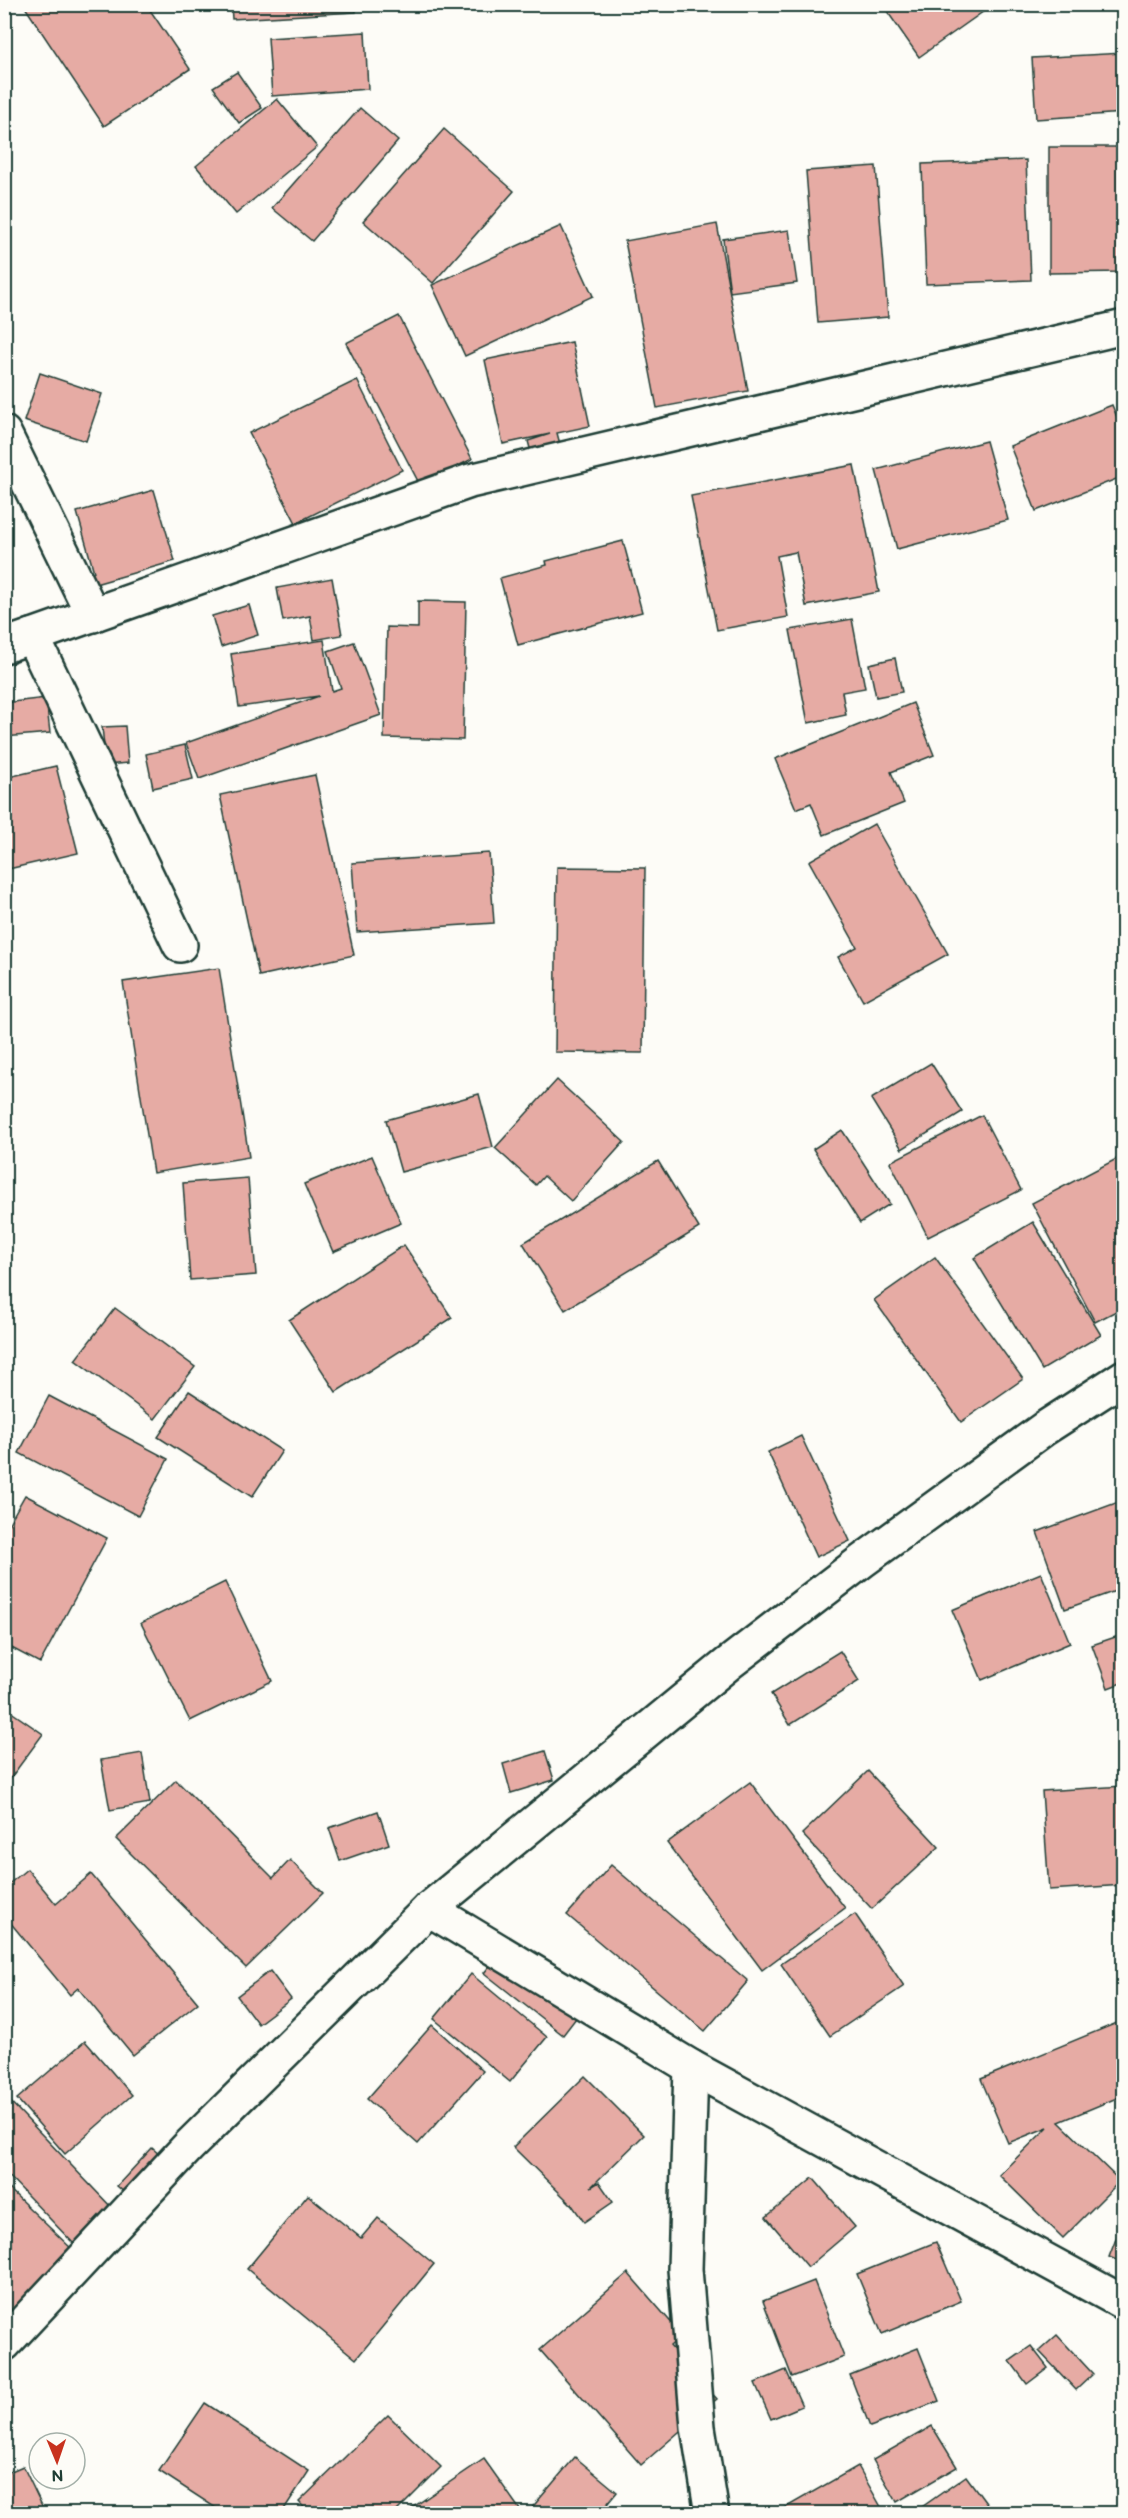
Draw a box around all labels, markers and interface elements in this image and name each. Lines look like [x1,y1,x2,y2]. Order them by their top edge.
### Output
north arrow [27,2431,87,2491]
text: N [51,2465,64,2484]

